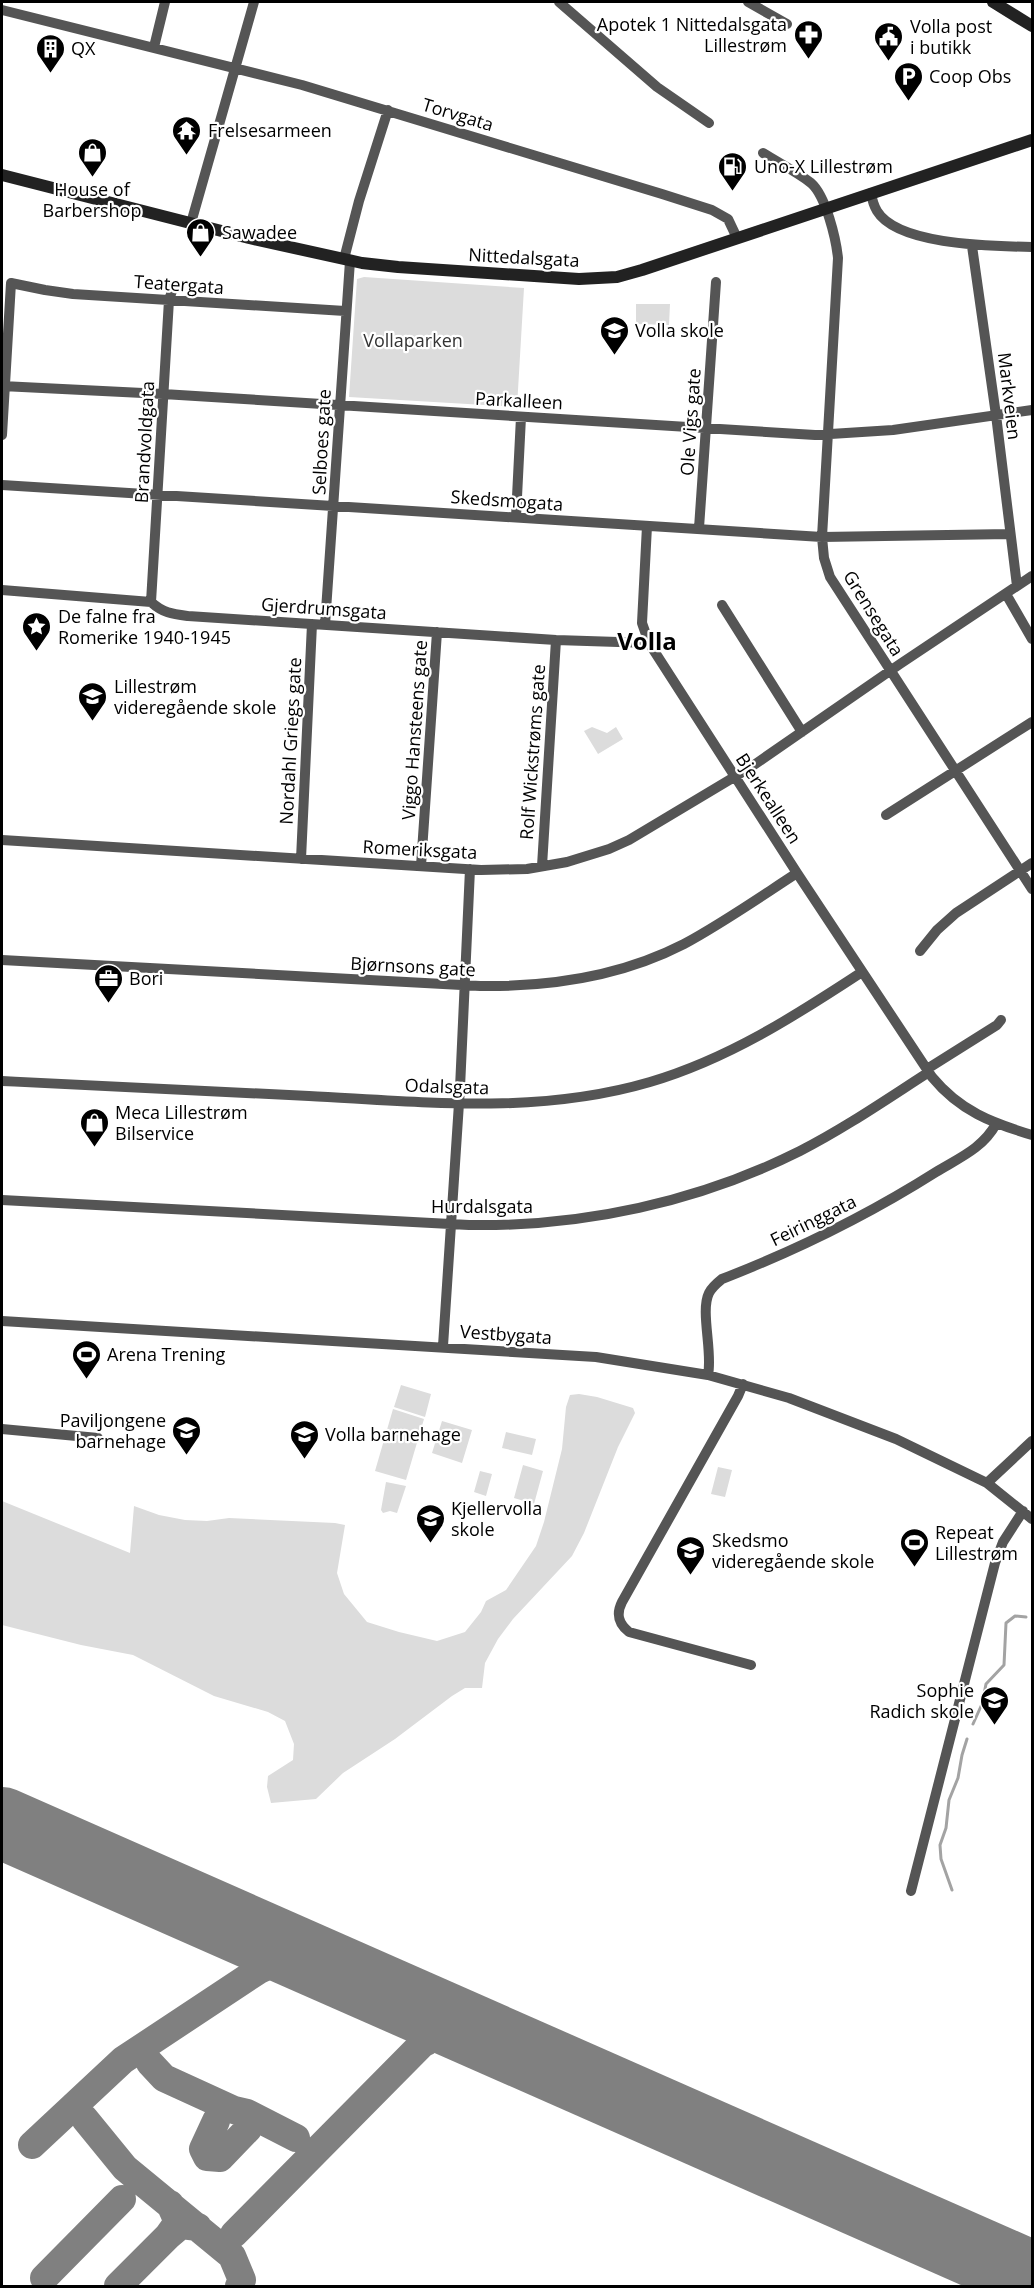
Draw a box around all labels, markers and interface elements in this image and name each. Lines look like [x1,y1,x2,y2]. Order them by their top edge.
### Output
place label: Apotek 1 Nittedalsgata Lillestrøm [597,12,787,57]
place label: Volla post i butikk [910,14,992,59]
pharmacy icon: Apotek 1 Nittedalsgata Lillestrøm [792,18,824,60]
public building icon: Volla post i butikk [873,20,905,62]
building icon: QX [34,32,66,74]
place label: QX [71,36,96,60]
parking icon: Coop Obs [892,60,924,102]
place label: Coop Obs [929,64,1011,88]
street label: Torvgata [419,92,497,136]
temple icon: Frelsesarmeen [171,114,203,156]
place label: Frelsesarmeen [208,118,332,142]
shop icon: House of Barbershop [76,136,108,178]
fuel station icon: Uno-X Lillestrøm [717,150,749,192]
place label: Uno-X Lillestrøm [754,154,893,178]
place label: House of Barbershop [43,177,141,222]
shop icon: Sawadee [185,216,217,258]
place label: Sawadee [222,220,297,244]
street label: Nittedalsgata [468,242,580,272]
street label: Teatergata [133,269,225,299]
school or university icon: Volla skole [598,314,630,356]
place label: Volla skole [635,318,724,342]
park label: Vollaparken [363,328,463,352]
street label: Markveien [993,351,1027,441]
street label: Ole Vigs gate [674,367,706,477]
street label: Brandvoldgata [129,380,159,504]
street label: Parkalleen [474,386,564,414]
street label: Selboes gate [306,388,336,496]
street label: Skedsmogata [450,484,564,516]
street label: Grensegata [838,566,910,660]
street label: Gjerdrumsgata [260,592,388,624]
place label: De falne fra Romerike 1940-1945 [58,604,231,649]
place icon: De falne fra Romerike 1940-1945 [21,610,53,652]
district label: Volla [617,624,677,657]
street label: Viggo Hansteens gate [396,639,432,821]
street label: Nordahl Griegs gate [274,657,306,825]
street label: Rolf Wickstrøms gate [514,663,550,841]
place label: Lillestrøm videregående skole [114,674,276,719]
school or university icon: Lillestrøm videregående skole [77,680,109,722]
street label: Bjerkealleen [731,748,807,848]
street label: Romeriksgata [362,834,478,864]
street label: Bjørnsons gate [350,951,476,981]
office icon: Bori [92,962,124,1004]
place label: Bori [129,966,163,990]
street label: Odalsgata [404,1073,490,1099]
place label: Meca Lillestrøm Bilservice [115,1100,248,1145]
shop icon: Meca Lillestrøm Bilservice [78,1106,110,1148]
street label: Feiringgata [766,1189,860,1251]
street label: Hurdalsgata [431,1194,533,1218]
street label: Vestbygata [459,1319,553,1349]
sports icon: Arena Trening [70,1338,102,1380]
place label: Arena Trening [107,1342,226,1366]
place label: Paviljongene barnehage [60,1408,166,1453]
school or university icon: Paviljongene barnehage [171,1414,203,1456]
school or university icon: Volla barnehage [288,1418,320,1460]
place label: Volla barnehage [325,1422,461,1446]
place label: Kjellervolla skole [451,1496,542,1541]
school or university icon: Kjellervolla skole [414,1502,446,1544]
place label: Repeat Lillestrøm [935,1520,1018,1565]
sports icon: Repeat Lillestrøm [898,1526,930,1568]
place label: Skedsmo videregående skole [712,1528,874,1573]
school or university icon: Skedsmo videregående skole [675,1534,707,1576]
place label: Sophie Radich skole [869,1678,974,1723]
school or university icon: Sophie Radich skole [979,1684,1011,1726]

